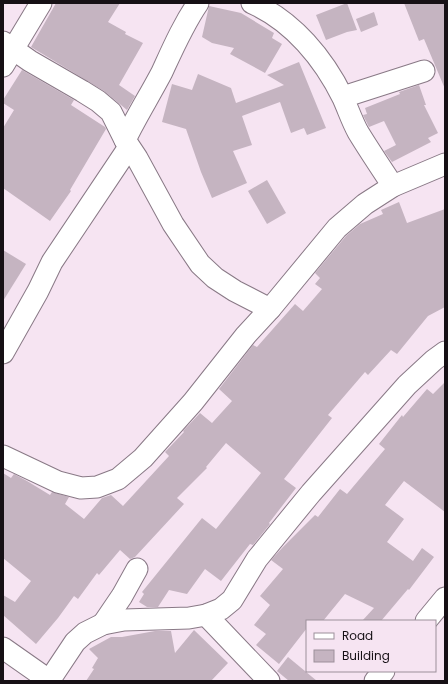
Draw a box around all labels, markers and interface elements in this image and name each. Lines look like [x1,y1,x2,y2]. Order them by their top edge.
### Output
legend [306,620,436,672]
text: Road [342,627,373,644]
text: Building [342,647,390,664]

